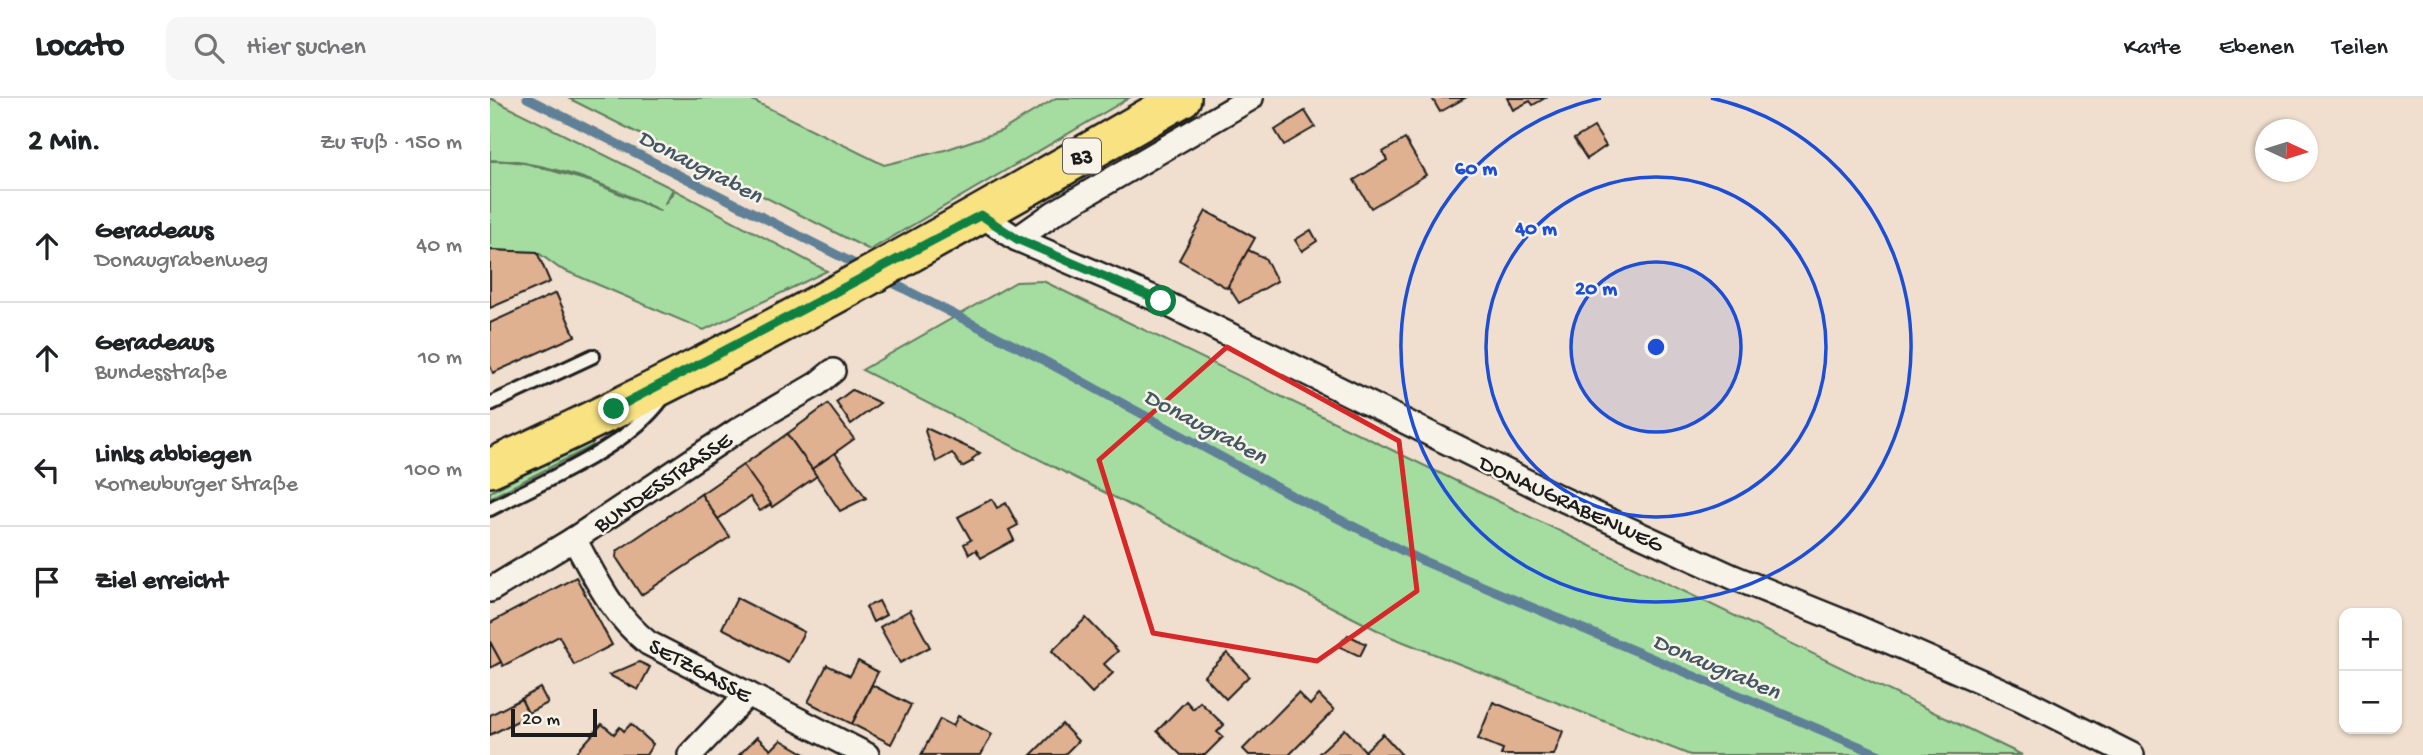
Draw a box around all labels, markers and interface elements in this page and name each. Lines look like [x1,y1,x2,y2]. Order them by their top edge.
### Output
search box [166,17,656,80]
text: Locato [35,29,124,67]
icon: search [190,29,228,67]
text: Hier suchen [246,33,366,64]
text: Karte [2124,34,2181,63]
text: Ebenen [2219,34,2294,63]
text: Teilen [2332,34,2388,63]
north arrow [2255,119,2318,182]
water label: Donaugraben [632,124,767,212]
text: 2 Min. [28,126,101,161]
text: Zu Fuß · 150 m [320,130,462,157]
road number: B3 [1063,139,1101,174]
text: 60 m [1455,158,1497,183]
text: Geradeaus [95,217,213,248]
text: 40 m [1514,218,1557,243]
icon: ahead [28,227,66,265]
text: 40 m [416,233,462,260]
text: Donaugrabenweg [95,248,268,275]
text: 20 m [1575,278,1617,303]
route start [1145,285,1176,316]
text: Geradeaus [95,329,213,360]
centre of rings [1644,335,1668,359]
icon: ahead [28,339,66,377]
text: 10 m [418,345,462,372]
text: Bundesstraße [95,360,227,387]
water label: Donaugraben [1137,383,1272,473]
route end [598,393,629,424]
street label: BUNDESSTRASSE [589,427,740,541]
text: Links abbiegen [95,441,251,472]
street label: DONAUGRABENWEG [1472,450,1668,560]
icon: left [28,451,66,489]
text: 100 m [405,457,462,484]
text: Korneuburger Straße [95,472,298,499]
icon: arrive [28,563,66,601]
text: Ziel erreicht [95,567,227,598]
map controls [2339,608,2402,734]
button: + [2339,608,2402,671]
water label: Donaugraben [1647,628,1784,708]
street label: SETZGASSE [643,634,757,711]
button: − [2339,671,2402,734]
scale bar [511,706,597,738]
text: 20 m [522,709,560,732]

